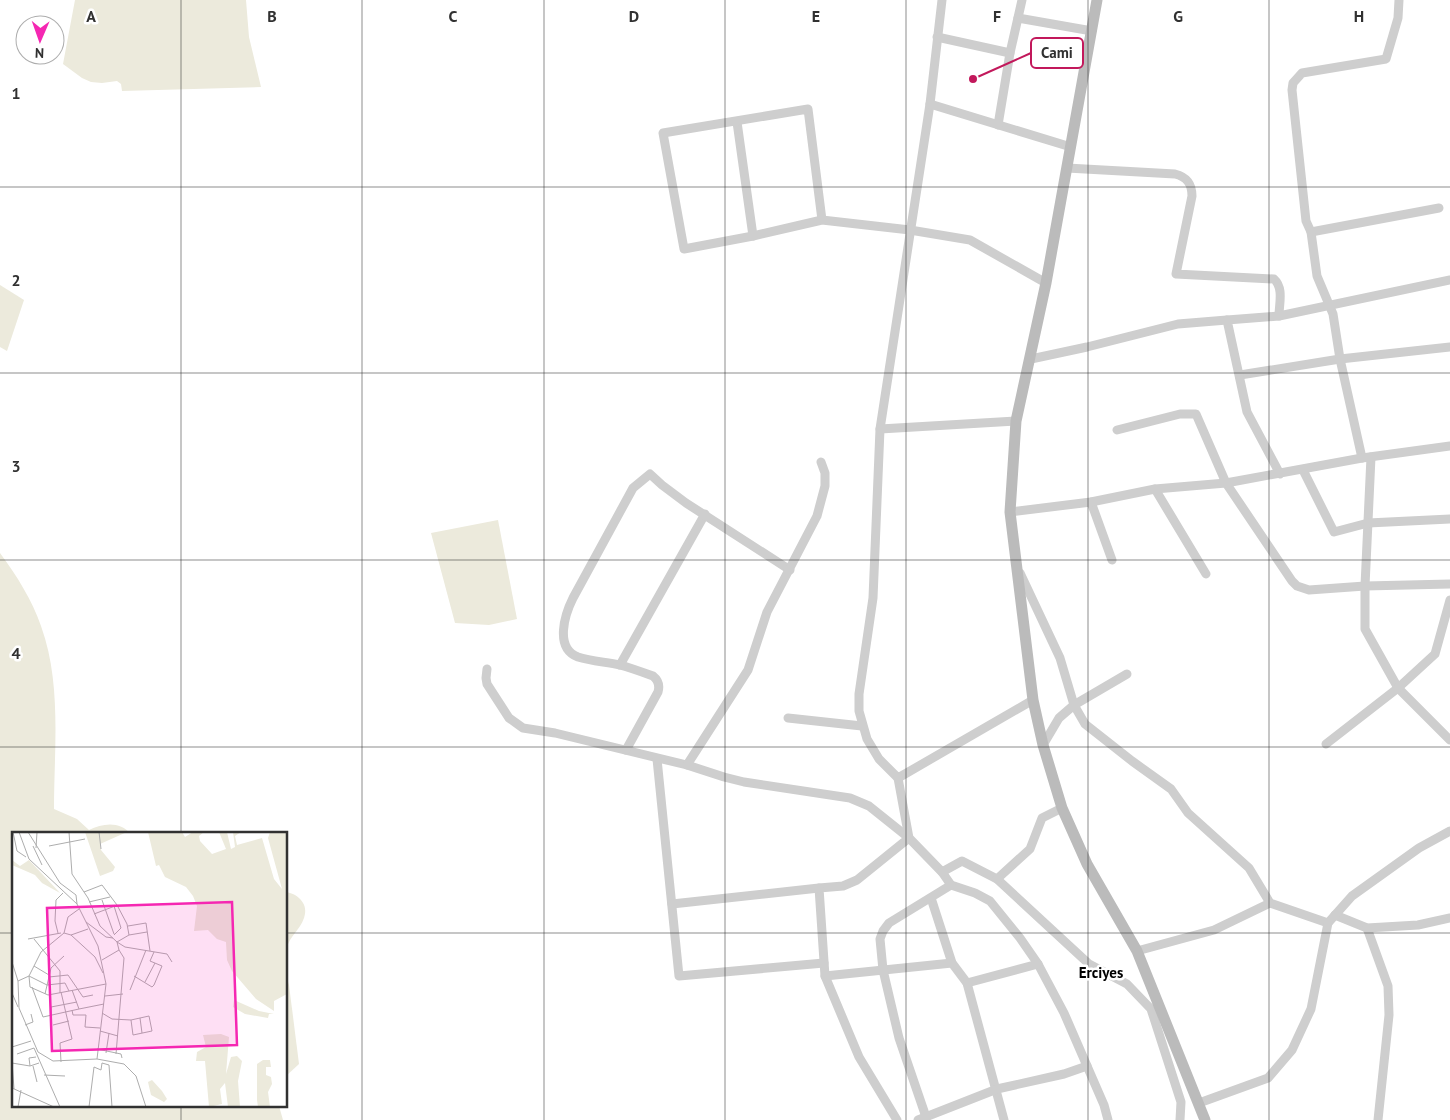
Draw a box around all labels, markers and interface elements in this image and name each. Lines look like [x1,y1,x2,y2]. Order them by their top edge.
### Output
text: A [86,6,96,26]
text: B [267,6,277,26]
text: C [449,6,458,26]
text: D [629,6,639,26]
text: E [812,6,820,26]
text: F [993,6,1001,26]
text: G [1173,6,1183,26]
text: H [1354,6,1364,26]
north arrow [15,15,65,65]
callout: Cami [1031,38,1083,68]
text: Cami [1041,43,1073,62]
text: N [35,44,44,62]
text: 1 [11,83,21,103]
text: 2 [11,270,21,290]
text: 3 [11,456,21,476]
text: 4 [11,643,21,663]
inset map [12,832,288,1108]
district label: Erciyes [1079,963,1123,982]

